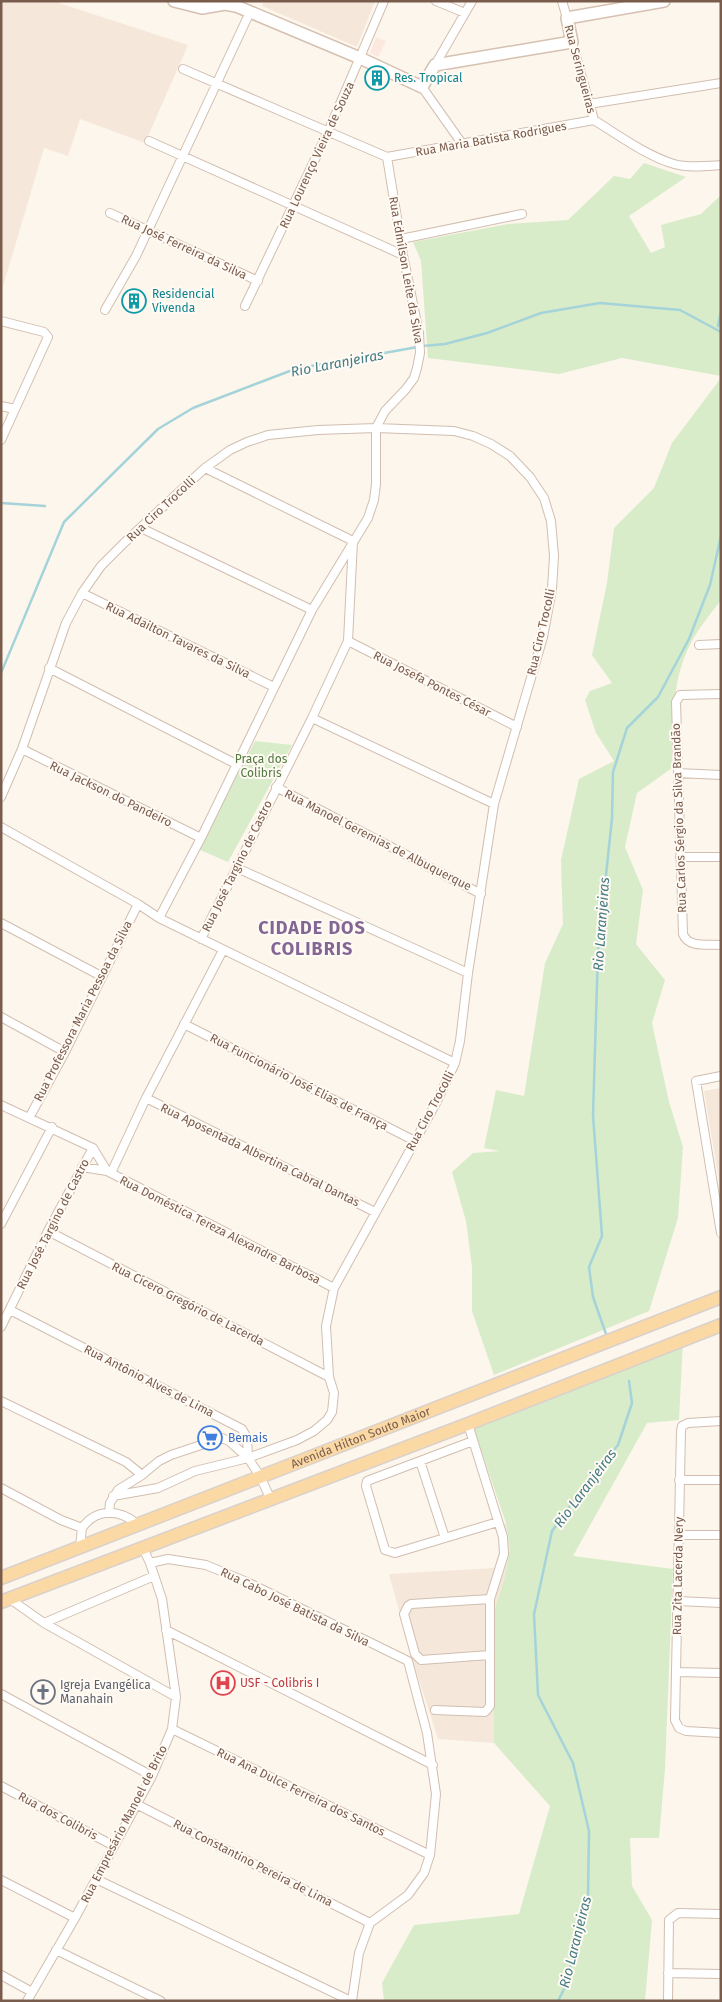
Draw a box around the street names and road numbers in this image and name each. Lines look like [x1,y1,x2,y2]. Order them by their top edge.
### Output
street label: Rua Seringueiras [561,23,599,115]
street label: Rua Lourenço Vieira de Souza [277,80,357,230]
street label: Rua Maria Batista Rodrigues [414,119,568,159]
street label: Rua Edmílson Leite da Silva [386,195,426,345]
street label: Rua José Ferreira da Silva [119,212,249,282]
street label: Rua Ciro Trocolli [124,474,198,544]
street label: Rua Ciro Trocolli [524,587,558,677]
street label: Rua Adailton Tavares da Silva [103,599,253,681]
street label: Rua Josefa Pontes César [371,648,493,720]
street label: Rua Carlos Sérgio da Silva Brandão [669,723,689,913]
street label: Rua Jackson do Pandeiro [48,758,174,830]
street label: Rua Manoel Geremias de Albuquerque [282,787,474,893]
street label: Rua José Targino de Castro [199,798,275,934]
street label: Rua Professora Maria Pessoa da Silva [31,918,135,1104]
street label: Rua Funcionário José Elias de França [208,1031,390,1133]
street label: Rua Ciro Trocolli [403,1069,457,1153]
street label: Rua Aposentada Albertina Cabral Dantas [158,1100,362,1210]
street label: Rua José Targino de Castro [14,1156,92,1292]
street label: Rua Doméstica Tereza Alexandre Barbosa [117,1173,323,1287]
street label: Rua Cícero Gregório de Lacerda [109,1259,267,1349]
street label: Rua Antônio Alves de Lima [82,1342,216,1420]
street label: Avenida Hilton Souto Maior [289,1404,433,1471]
street label: Rua Zita Lacerda Nery [670,1517,686,1635]
street label: Rua Cabo José Batista da Silva [218,1565,372,1649]
street label: Rua Empresário Manoel de Brito [78,1743,170,1905]
street label: Rua Ana Dulce Ferreira dos Santos [215,1745,388,1839]
street label: Rua dos Colibris [16,1789,101,1843]
street label: Rua Constantino Pereira de Lima [171,1817,335,1909]

